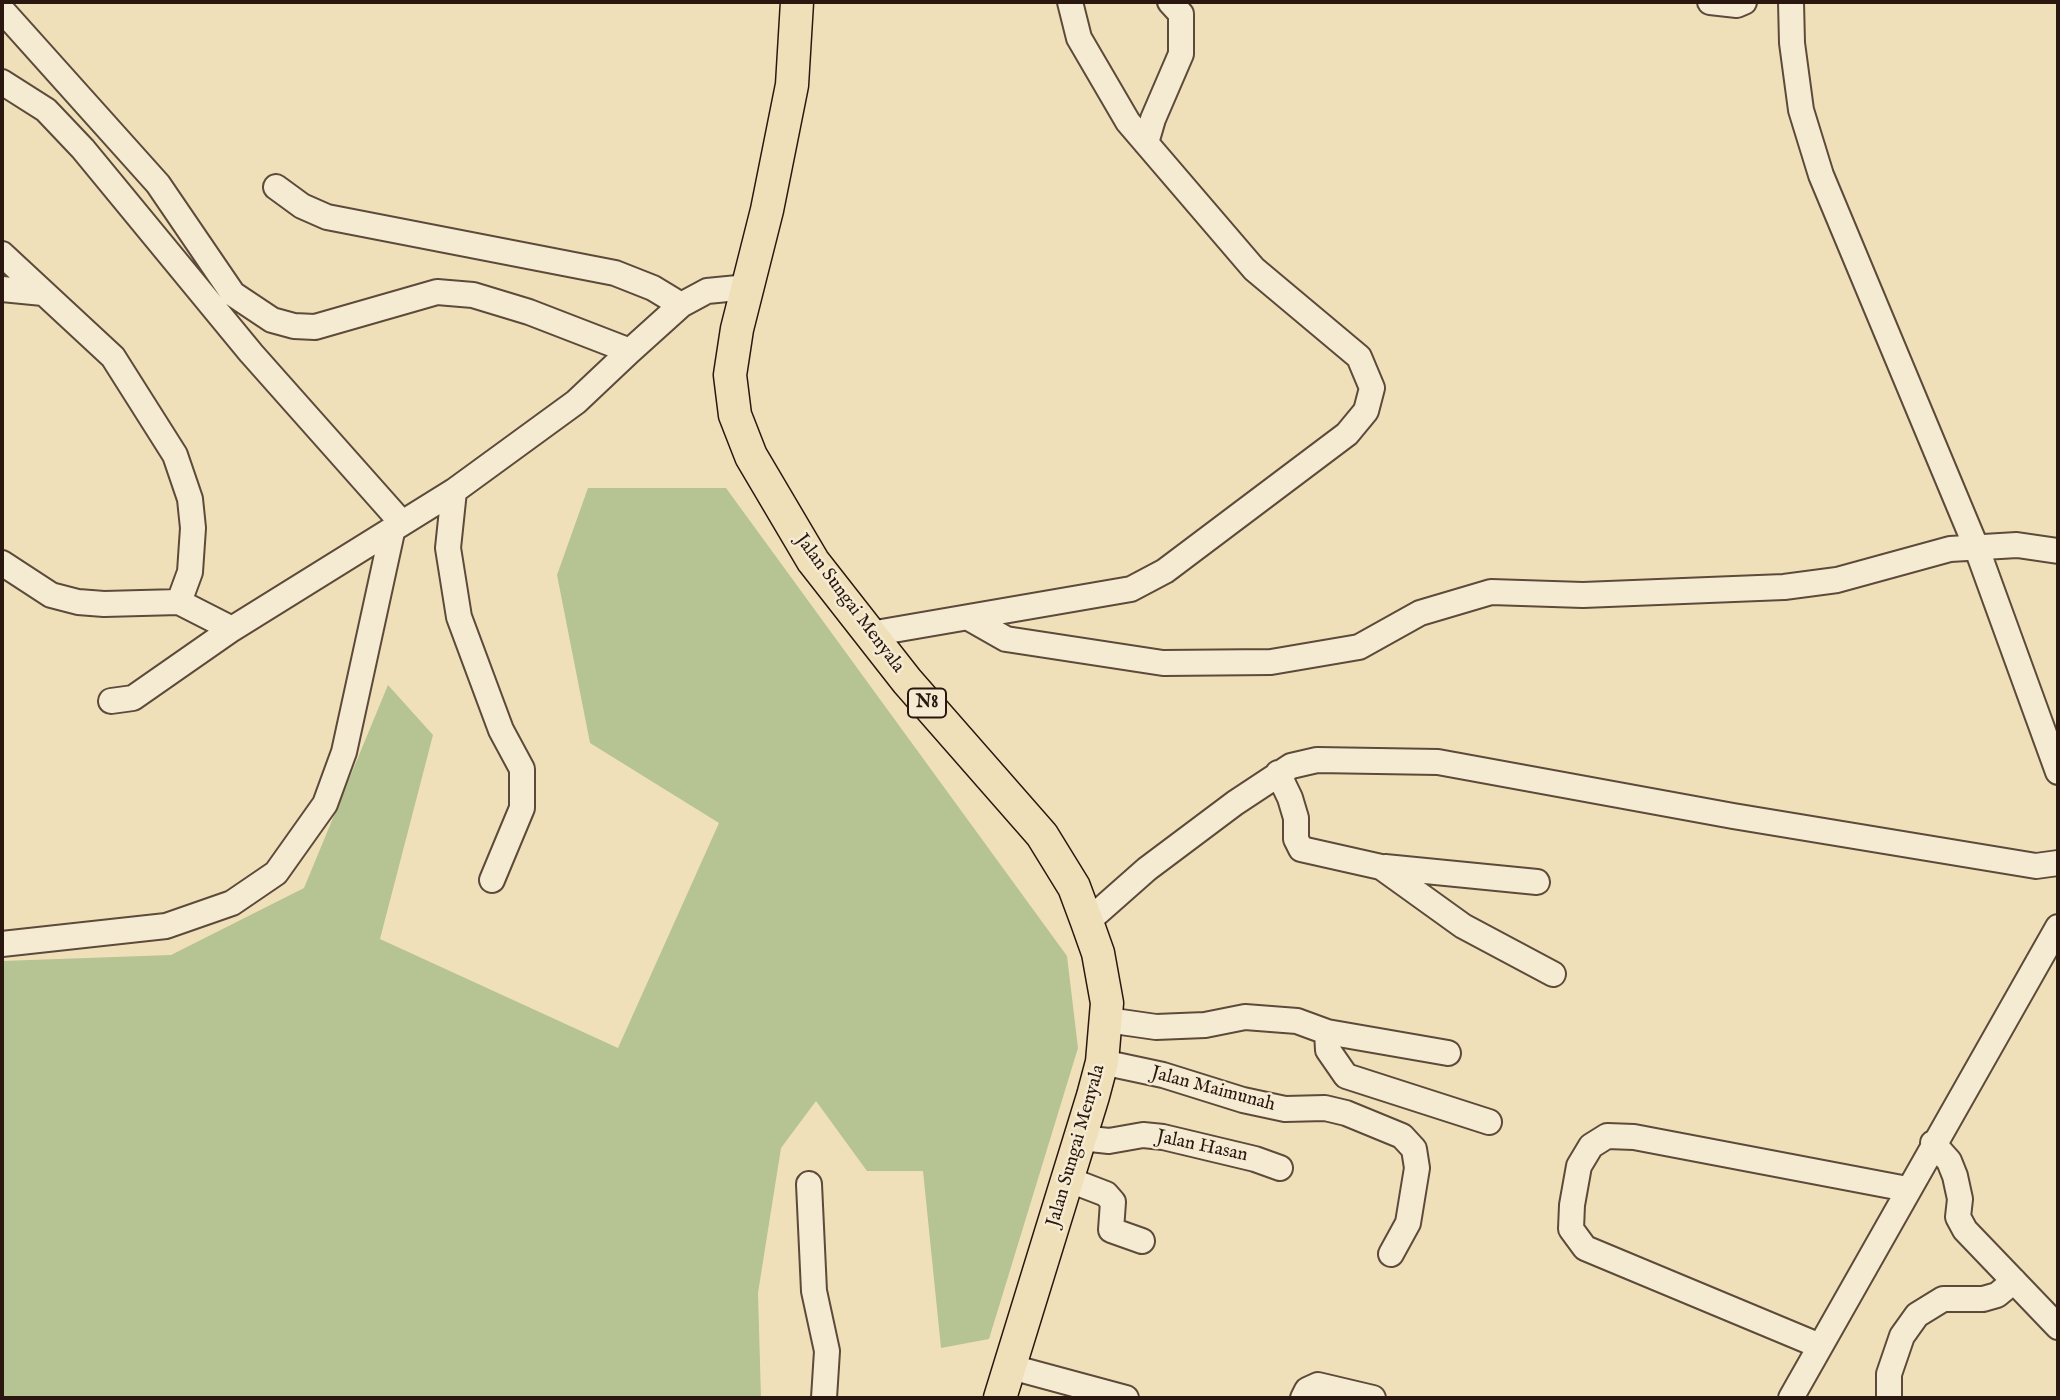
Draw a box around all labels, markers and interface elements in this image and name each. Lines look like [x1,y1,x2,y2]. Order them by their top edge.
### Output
street label: Jalan Sungai Menyala [789,530,909,678]
road number: N8 [908,688,946,718]
street label: Jalan Sungai Menyala [1043,1062,1111,1230]
street label: Jalan Maimunah [1149,1063,1277,1117]
street label: Jalan Hasan [1154,1126,1250,1168]

